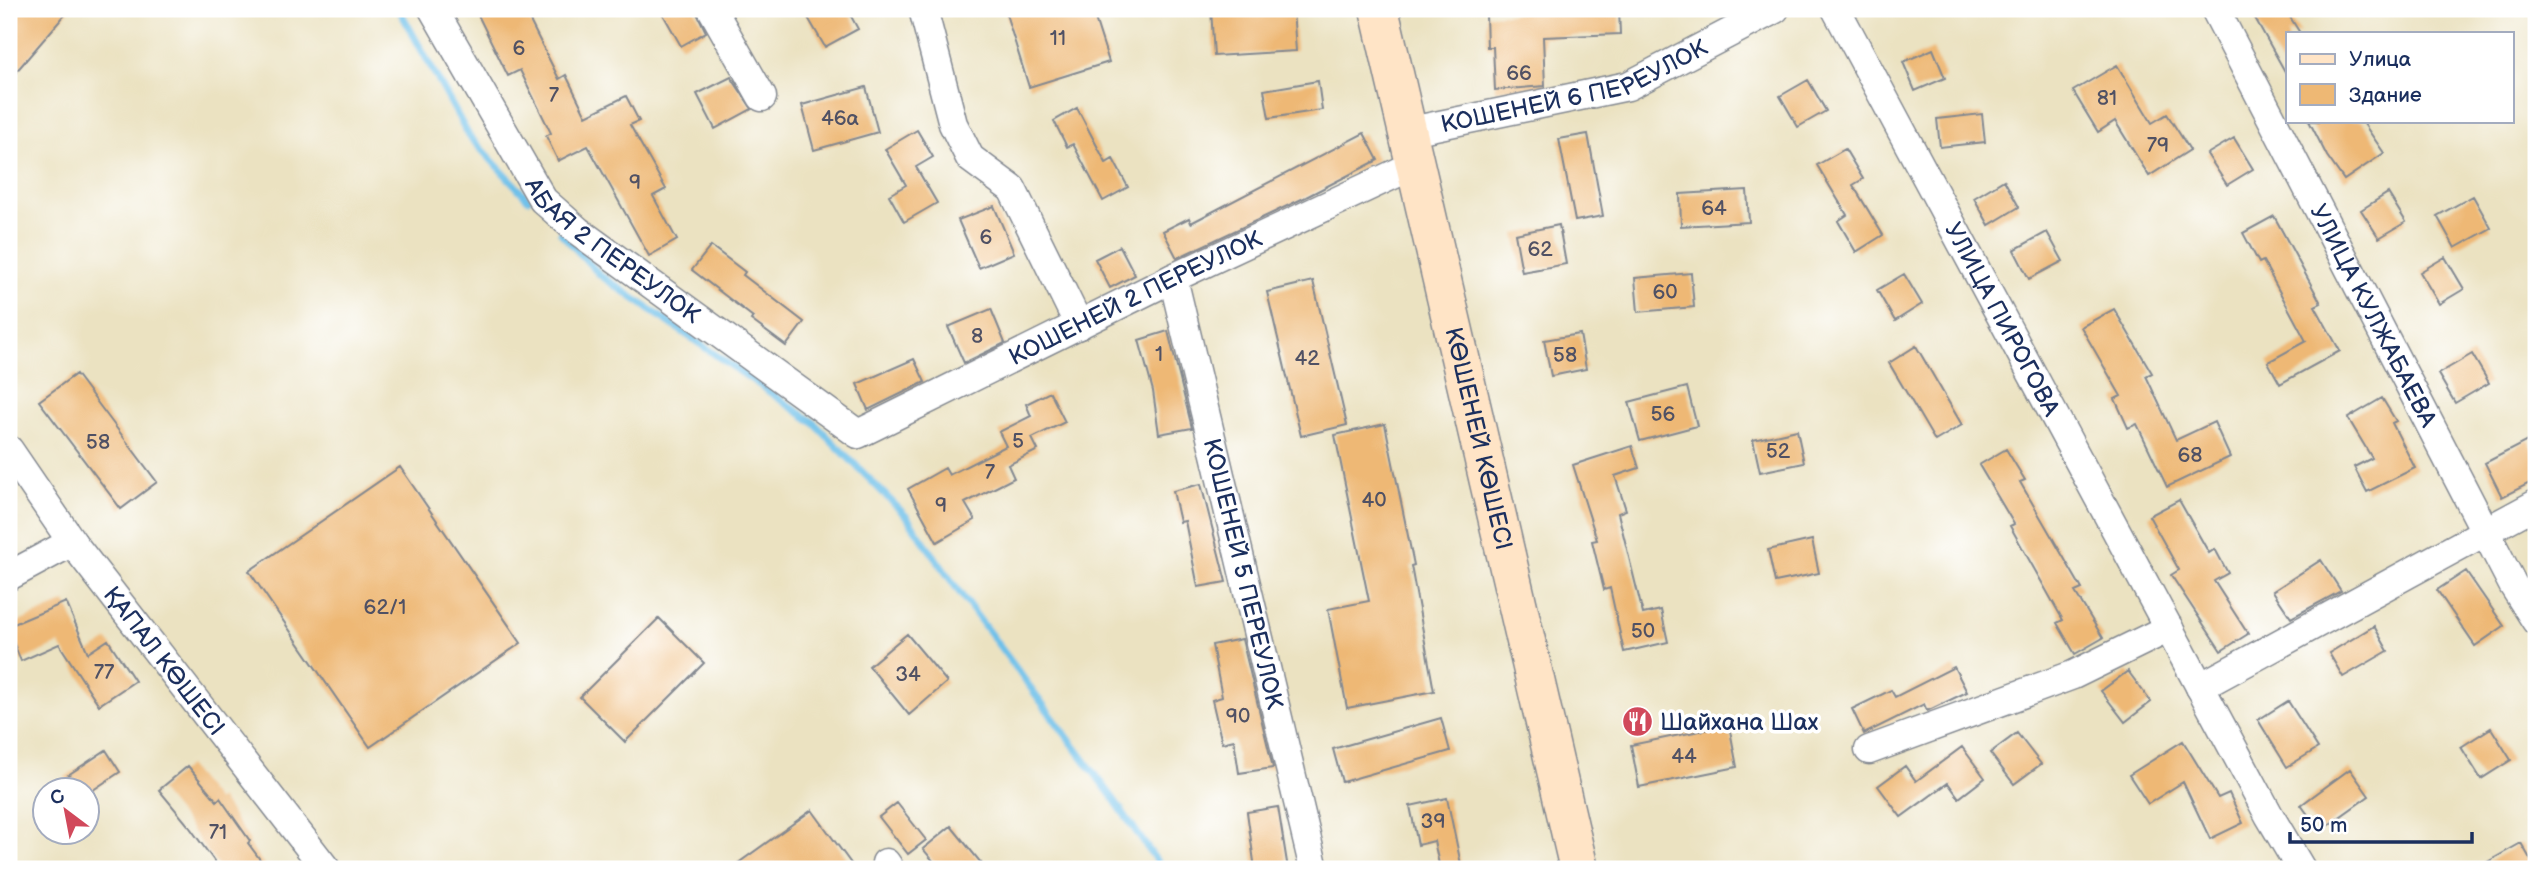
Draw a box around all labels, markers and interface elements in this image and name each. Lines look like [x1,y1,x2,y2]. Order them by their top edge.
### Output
house number: 11 [1050,26,1066,51]
street label: КОШЕНЕЙ 6 ПЕРЕУЛОК [1438,32,1713,139]
legend [2286,32,2514,122]
house number: 6 [513,36,526,61]
text: Улица [2349,47,2412,72]
house number: 66 [1506,61,1532,86]
house number: 7 [549,83,560,108]
text: Здание [2349,83,2422,108]
house number: 81 [2097,86,2117,111]
house number: 46а [821,106,860,131]
house number: 79 [2147,133,2169,158]
house number: 9 [629,170,641,195]
street label: АБАЯ 2 ПЕРЕУЛОК [518,172,707,330]
house number: 64 [1701,196,1727,221]
street label: УЛИЦА КУЛЖАБАЕВА [2304,199,2443,432]
street label: УЛИЦА ПИРОГОВА [1939,217,2067,421]
street label: КОШЕНЕЙ 2 ПЕРЕУЛОК [1004,224,1267,371]
house number: 6 [980,225,993,250]
house number: 62 [1527,237,1553,262]
house number: 60 [1652,280,1678,305]
house number: 8 [971,324,983,349]
street label: КӨШЕНЕЙ КӨШЕСІ [1439,324,1519,553]
house number: 1 [1155,342,1163,367]
house number: 58 [1553,343,1577,368]
house number: 42 [1294,346,1320,371]
house number: 56 [1651,402,1676,427]
house number: 5 [1012,429,1024,454]
house number: 58 [86,430,110,455]
street label: КОШЕНЕЙ 5 ПЕРЕУЛОК [1197,436,1290,712]
house number: 52 [1766,439,1791,464]
house number: 68 [2177,443,2203,468]
house number: 7 [985,460,996,485]
house number: 40 [1361,488,1387,513]
house number: 9 [935,493,947,518]
street label: ҚАПАЛ КӨШЕСІ [97,581,231,741]
house number: 62/1 [364,595,406,620]
house number: 50 [1631,619,1655,644]
house number: 77 [94,660,115,685]
house number: 34 [895,662,921,687]
house number: 90 [1226,704,1250,729]
restaurant icon: Шайхана Шах [1620,705,1654,739]
place label: Шайхана Шах [1660,708,1819,737]
house number: 44 [1671,744,1697,769]
north arrow [32,776,102,846]
text: С [46,785,69,811]
scale bar [2290,801,2472,845]
house number: 39 [1420,809,1446,834]
text: 50 m [2300,813,2347,838]
house number: 71 [209,820,227,845]

